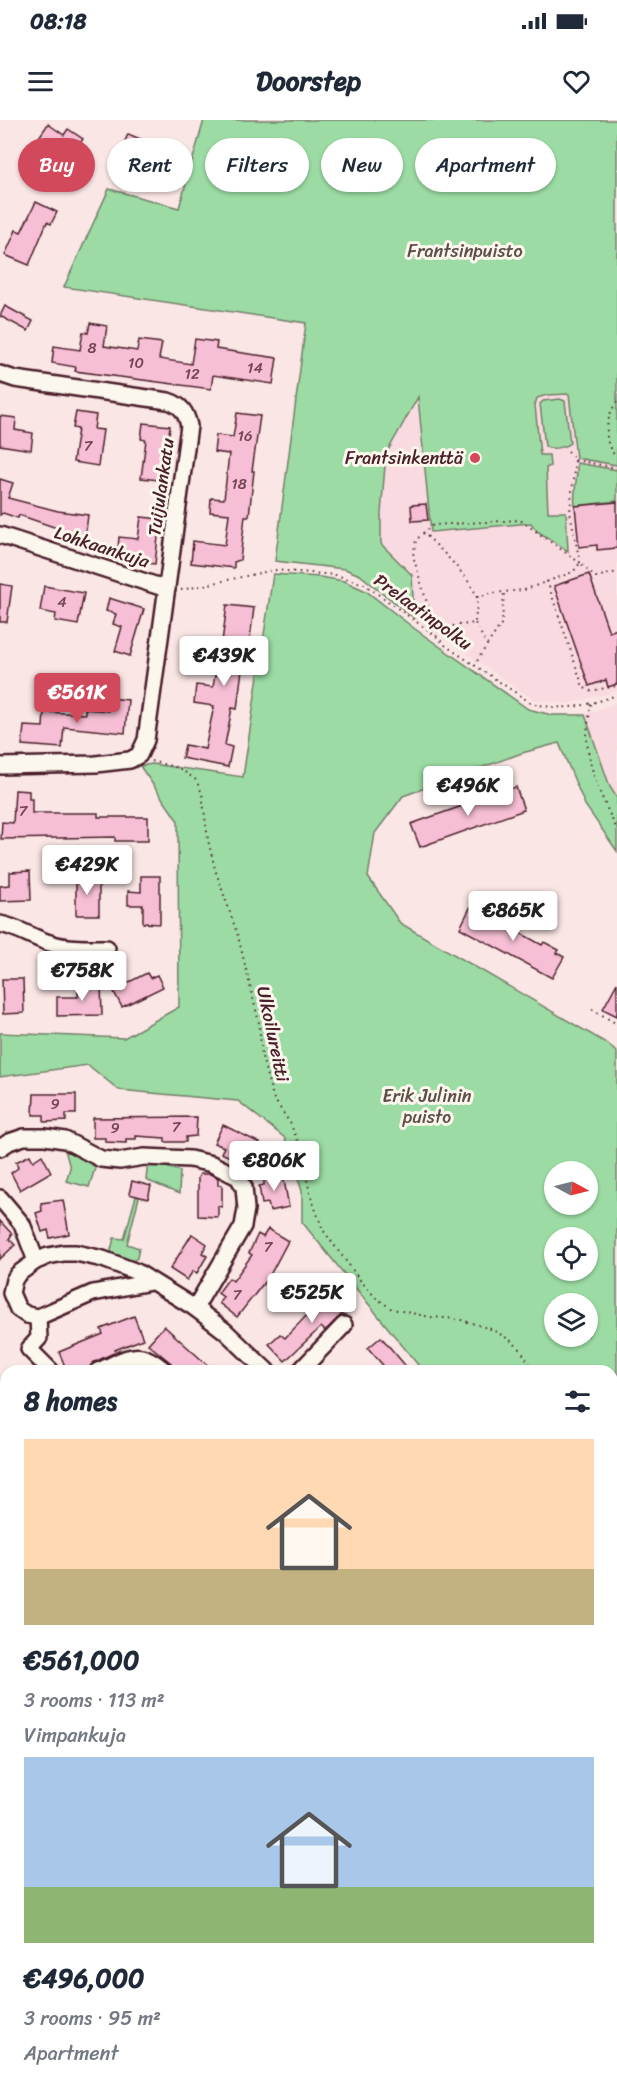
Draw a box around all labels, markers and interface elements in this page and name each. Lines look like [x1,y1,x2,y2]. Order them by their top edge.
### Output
text: 08:18 [30,2,87,41]
text: Doorstep [256,57,361,105]
icon: menu [24,65,57,98]
icon: heart [560,65,593,98]
chip: Buy [18,138,95,192]
chip: Rent [107,138,193,192]
chip: Filters [205,138,309,192]
chip: New [321,138,403,192]
chip: Apartment [415,138,556,192]
park label: Frantsinpuisto [407,235,523,267]
house number: 8 [87,335,97,361]
house number: 10 [128,350,144,376]
house number: 14 [247,355,263,381]
house number: 12 [184,361,200,387]
house number: 16 [238,423,252,449]
house number: 7 [84,433,94,459]
street label: Tuijulankatu [138,436,184,538]
place label: Frantsinkenttä [345,442,464,474]
marker: Frantsinkenttä [468,451,482,465]
house number: 18 [231,471,247,497]
street label: Lohkaankuja [50,517,155,578]
street label: Prelaatinpolku [367,565,479,659]
house number: 4 [57,589,67,615]
pin: €439K [182,636,266,687]
text: €439K [193,638,255,673]
pin: €561K [35,673,119,724]
text: €561K [48,675,106,710]
pin: €496K [426,766,510,817]
text: €496K [437,768,499,803]
house number: 7 [19,798,29,824]
pin: €429K [45,845,129,896]
text: €429K [56,847,118,882]
pin: €865K [471,891,555,942]
text: €865K [482,893,544,928]
pin: €758K [40,951,124,1002]
text: €758K [51,953,113,988]
street label: Ulkoilureitti [247,983,299,1086]
park label: Erik Julinin puisto [382,1080,472,1133]
house number: 9 [50,1091,60,1117]
house number: 7 [172,1114,182,1140]
house number: 9 [110,1115,120,1141]
pin: €806K [232,1141,316,1192]
text: €806K [243,1143,305,1178]
north arrow [544,1161,598,1215]
map controls [544,1161,598,1347]
button: locate [544,1227,598,1281]
house number: 7 [264,1234,274,1260]
pin: €525K [270,1273,354,1324]
text: €525K [281,1275,343,1310]
house number: 7 [233,1282,243,1308]
button: layers [544,1293,598,1347]
text: 8 homes [24,1378,117,1424]
icon: filters [561,1385,594,1418]
icon: home [255,1478,363,1586]
text: €561,000 [24,1637,139,1683]
text: 3 rooms · 113 m² [24,1683,165,1718]
text: Vimpankuja [24,1718,126,1753]
icon: home [255,1796,363,1904]
text: €496,000 [24,1955,145,2001]
text: 3 rooms · 95 m² [24,2001,161,2036]
text: Apartment [24,2036,118,2071]

